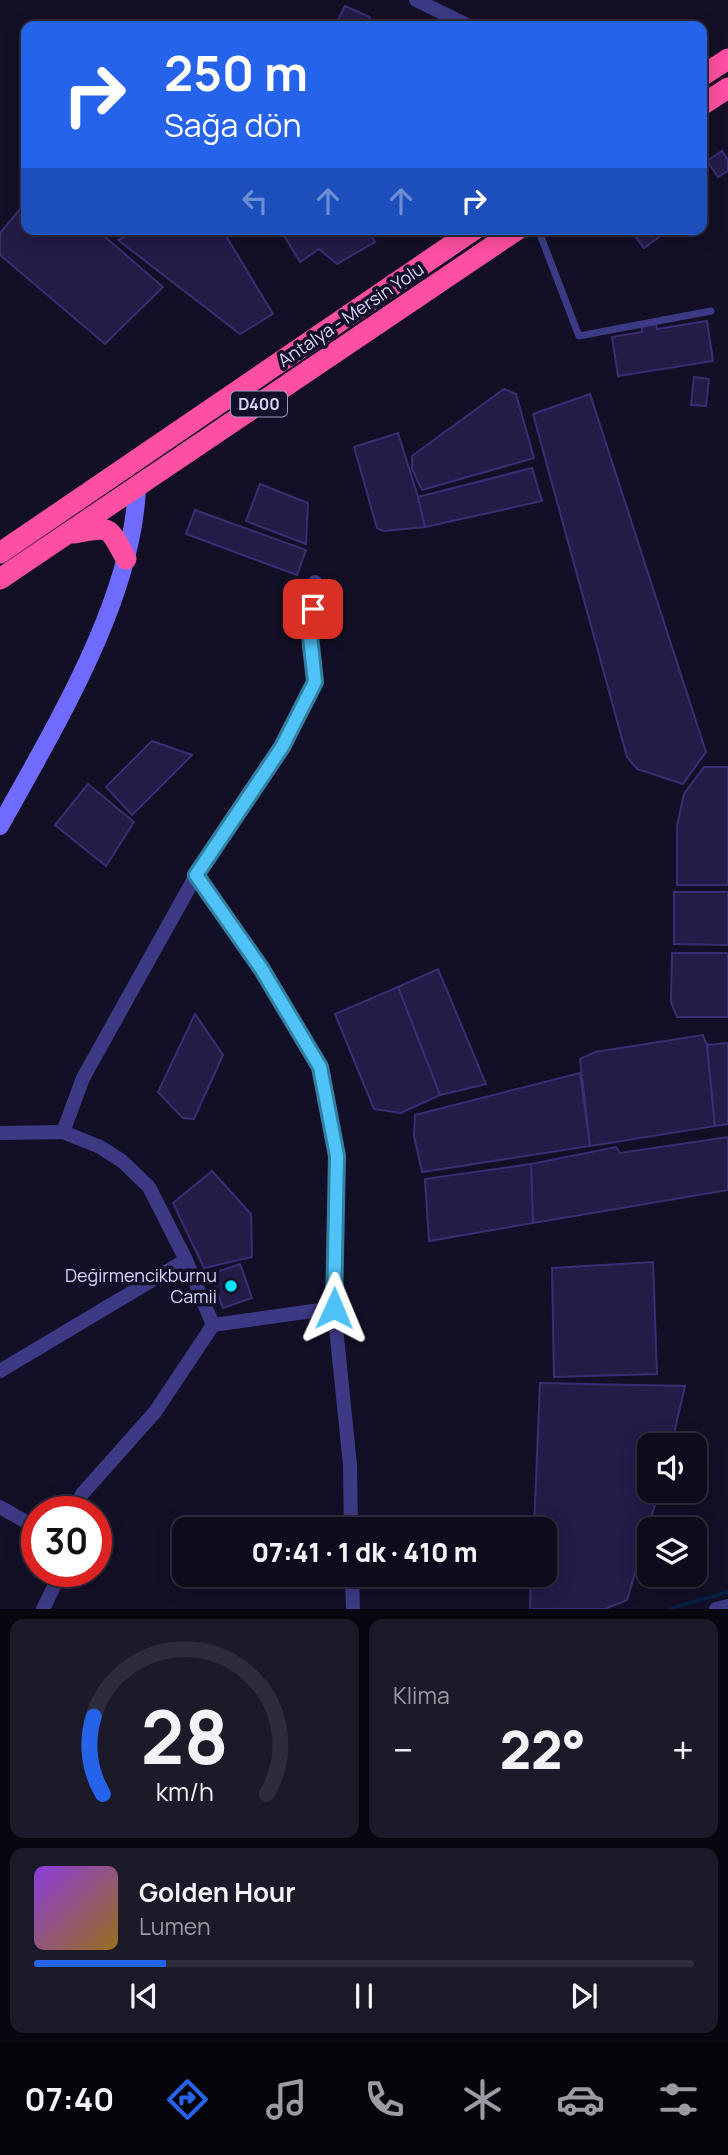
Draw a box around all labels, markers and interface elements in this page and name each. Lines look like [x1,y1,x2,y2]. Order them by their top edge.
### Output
text: 250 m [164,39,308,106]
icon: right [49,49,140,140]
text: Sağa dön [164,103,302,147]
icon: left [236,182,274,220]
icon: ahead [309,182,347,220]
icon: ahead [382,182,420,220]
icon: right [455,182,493,220]
street label: Antalya - Mersin Yolu [273,256,428,372]
road number: D400 [231,392,287,416]
pin [283,579,343,639]
icon: arrive [294,590,332,628]
place label: Değirmencikburnu Camii [65,1263,217,1308]
position arrow [297,1271,371,1345]
marker: Değirmencikburnu Camii [223,1278,239,1294]
map controls [637,1433,707,1587]
button: sound [637,1433,707,1503]
speed limit sign: 30 [21,1496,112,1587]
button: layers [637,1517,707,1587]
text: 07:41 · 1 dk · 410 m [251,1534,478,1570]
text: Klima [393,1679,450,1711]
text: 28 [141,1687,228,1787]
text: 22° [500,1714,586,1785]
text: − [393,1723,414,1775]
text: + [672,1723,694,1775]
text: km/h [155,1774,214,1809]
text: Golden Hour [139,1874,296,1910]
text: Lumen [139,1910,211,1942]
icon: previous [125,1977,163,2015]
icon: pause [345,1977,383,2015]
icon: next [565,1977,603,2015]
icon: directions [163,2075,212,2124]
icon: music [262,2075,311,2124]
icon: phone [360,2075,409,2124]
icon: climate [458,2075,507,2124]
icon: car [556,2075,605,2124]
icon: filters [654,2075,703,2124]
text: 07:40 [25,2077,114,2121]

